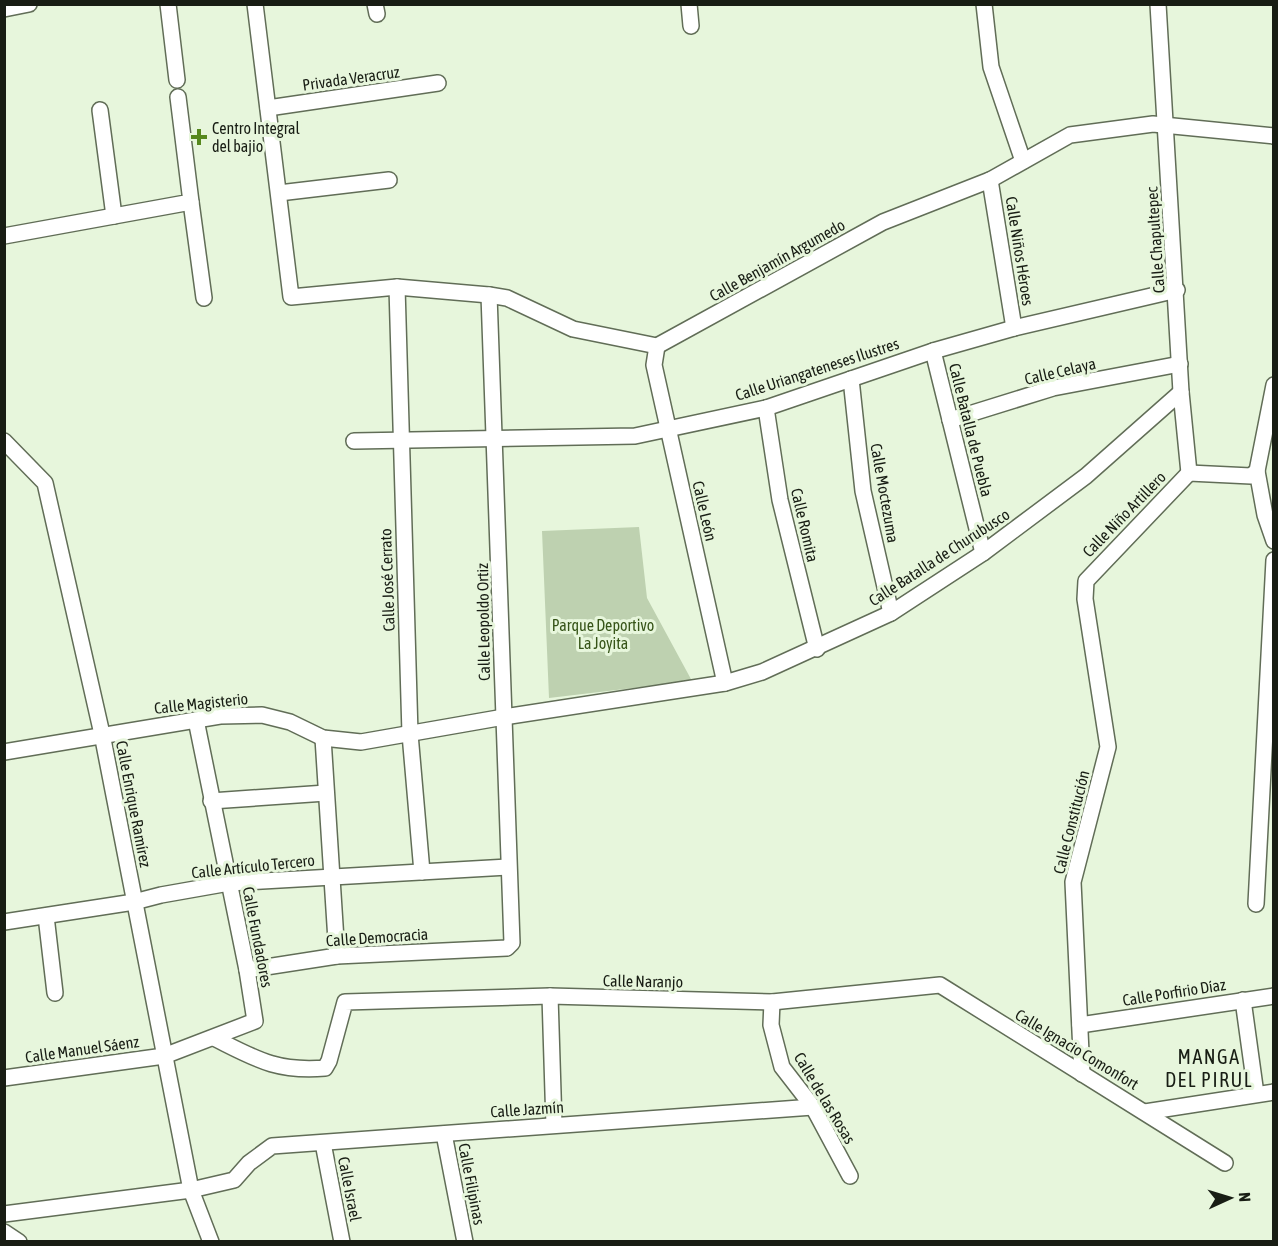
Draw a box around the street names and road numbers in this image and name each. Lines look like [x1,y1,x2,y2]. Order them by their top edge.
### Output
street label: Privada Veracruz [301,62,401,94]
street label: Calle Chapultepec [1142,186,1169,294]
street label: Calle Niños Héroes [1002,195,1038,307]
street label: Calle Benjamín Argumedo [706,215,848,306]
street label: Calle Uriangateneses Ilustres [733,334,902,405]
street label: Calle Celaya [1023,354,1098,389]
street label: Calle Batalla de Puebla [946,361,996,499]
street label: Calle Moctezuma [867,442,903,544]
street label: Calle Niño Artillero [1079,468,1169,560]
street label: Calle León [689,479,721,543]
street label: Calle Romita [788,486,822,564]
street label: Calle Batalla de Churubusco [865,505,1013,609]
street label: Calle José Cerrato [376,528,398,632]
street label: Calle Leopoldo Ortiz [473,563,494,681]
street label: Calle Magisterio [153,689,249,718]
street label: Calle Enrique Ramírez [112,739,155,869]
street label: Calle Constitución [1049,768,1093,876]
street label: Calle Artículo Tercero [190,851,316,881]
street label: Calle Fundadores [239,885,277,989]
street label: Calle Democracia [325,924,429,950]
street label: Calle Naranjo [603,971,683,992]
street label: Calle Porfirio Díaz [1121,975,1227,1009]
street label: Calle Ignacio Comonfort [1012,1005,1142,1094]
street label: Calle Manuel Sáenz [24,1032,140,1066]
street label: Calle de las Rosas [791,1049,859,1147]
street label: Calle Jazmín [490,1097,564,1121]
street label: Calle Filipinas [454,1142,489,1227]
street label: Calle Israel [335,1155,365,1224]

